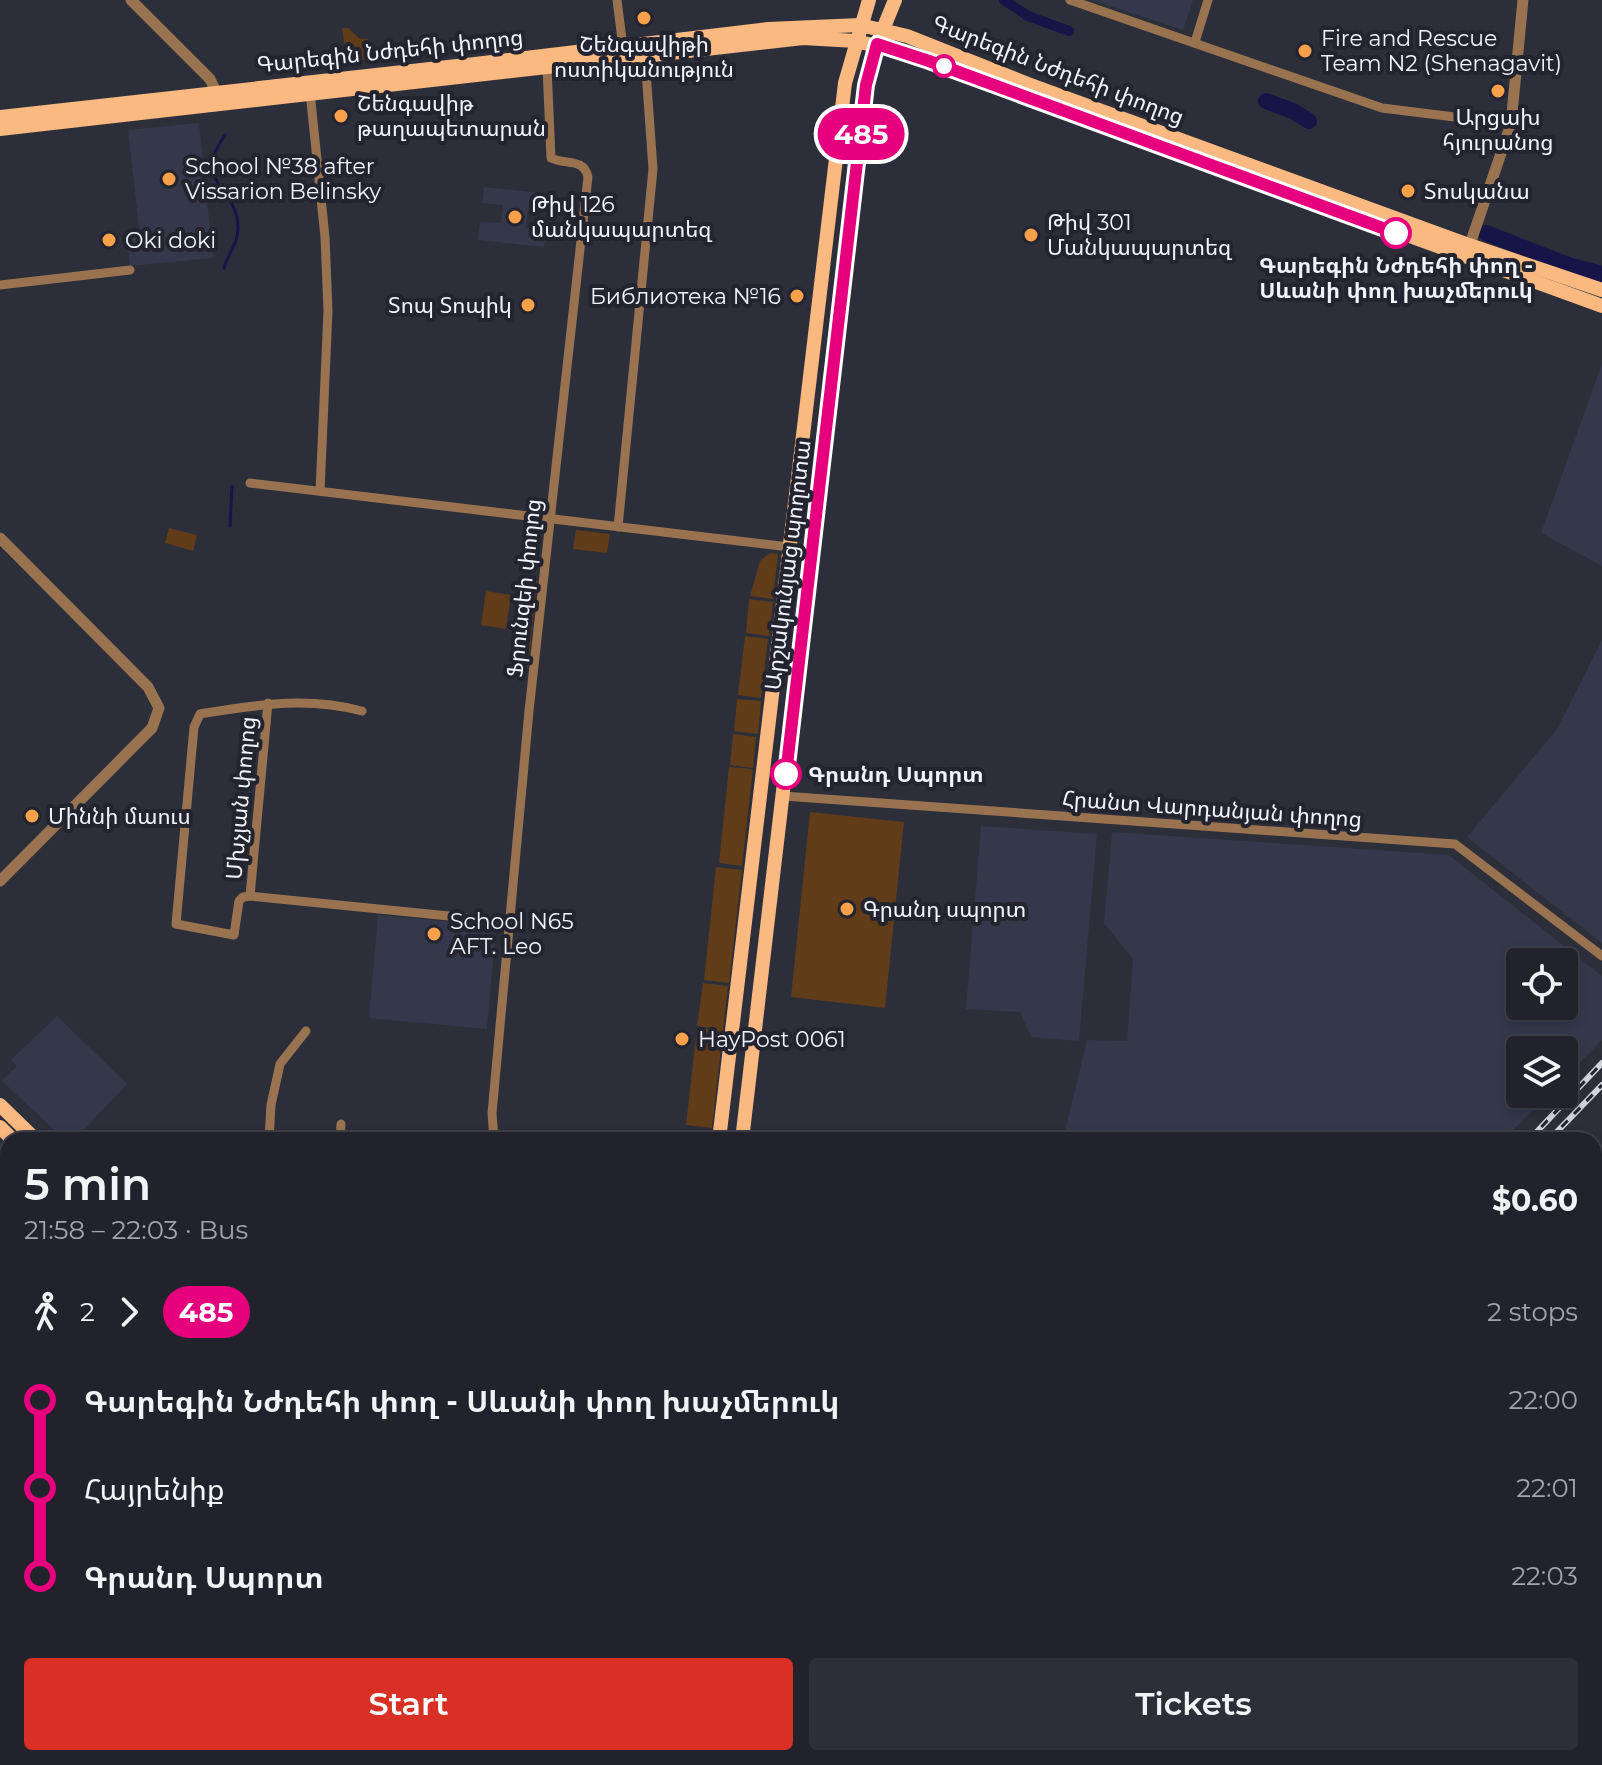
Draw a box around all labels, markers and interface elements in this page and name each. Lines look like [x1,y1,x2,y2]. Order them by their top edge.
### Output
marker: Շենգավիթի ոստիկանություն [635,9,653,27]
street label: Գարեգին Նժդեհի փողոց [928,9,1188,131]
street label: Գարեգին Նժդեհի փողոց [256,24,524,78]
place label: Fire and Rescue Team N2 (Shenagavit) [1321,25,1562,77]
place label: Շենգավիթի ոստիկանություն [554,31,734,83]
marker: Fire and Rescue Team N2 (Shenagavit) [1296,42,1314,60]
unlabelled marker [933,55,955,77]
marker: Արցախ հյուրանոց [1489,82,1507,100]
place label: Շենգավիթ թաղապետարան [357,90,546,142]
place label: Արցախ հյուրանոց [1443,104,1553,156]
marker: Շենգավիթ թաղապետարան [332,107,350,125]
line badge: 485 [815,108,907,160]
text: 485 [834,117,888,151]
place label: School №38 after Vissarion Belinsky [185,153,381,205]
marker: School №38 after Vissarion Belinsky [160,170,178,188]
place label: Տոսկանա [1424,178,1530,205]
marker: Տոսկանա [1399,182,1417,200]
place label: Թիվ 126 մանկապարտեզ [531,191,713,243]
marker: Թիվ 126 մանկապարտեզ [506,208,524,226]
place label: Թիվ 301 Մանկապարտեզ [1047,209,1233,261]
marker: Գարեգին Նժդեհի փող - Սևանի փող խաչմերուկ [1381,218,1411,248]
marker: Թիվ 301 Մանկապարտեզ [1022,226,1040,244]
place label: Oki doki [125,227,216,254]
marker: Oki doki [100,231,118,249]
place label: Գարեգին Նժդեհի փող - Սևանի փող խաչմերուկ [1259,252,1533,304]
place label: Библиотека №16 [590,283,781,310]
marker: Библиотека №16 [788,287,806,305]
place label: Տոպ Տոպիկ [388,292,512,319]
marker: Տոպ Տոպիկ [519,296,537,314]
street label: Արշակունյաց պողոտա [759,438,817,692]
street label: Ֆրունզեի փողոց [501,497,547,679]
street label: Մխչյան փողոց [220,715,262,881]
marker: Գրանդ Սպորտ [771,759,801,789]
place label: Գրանդ Սպորտ [808,761,984,788]
street label: Հրանտ Վարդանյան փողոց [1061,785,1363,833]
place label: Միննի մաուս [48,803,191,830]
marker: Միննի մաուս [23,807,41,825]
place label: Գրանդ սպորտ [863,896,1026,923]
marker: Գրանդ սպորտ [838,900,856,918]
place label: School N65 AFT. Leo [450,908,574,960]
marker: School N65 AFT. Leo [425,925,443,943]
map controls [1506,948,1578,1108]
button: locate [1506,948,1578,1020]
place label: HayPost 0061 [698,1026,846,1053]
marker: HayPost 0061 [673,1030,691,1048]
button: layers [1506,1036,1578,1108]
text: 5 min [24,1157,151,1211]
text: $0.60 [1492,1182,1578,1219]
text: 21:58 – 22:03 · Bus [24,1214,248,1246]
icon: walk [24,1290,68,1334]
icon: forward [107,1290,151,1334]
text: 485 [179,1295,234,1329]
text: 2 [80,1296,95,1328]
text: 2 stops [1487,1296,1578,1328]
text: Գարեգին Նժդեհի փող - Սևանի փող խաչմերուկ [84,1383,840,1420]
text: 22:00 [1509,1384,1578,1416]
text: Հայրենիք [84,1471,225,1508]
text: 22:01 [1516,1472,1578,1504]
text: Գրանդ Սպորտ [84,1559,324,1596]
text: 22:03 [1511,1560,1578,1592]
button: Start [24,1658,793,1750]
button: Tickets [809,1658,1578,1750]

